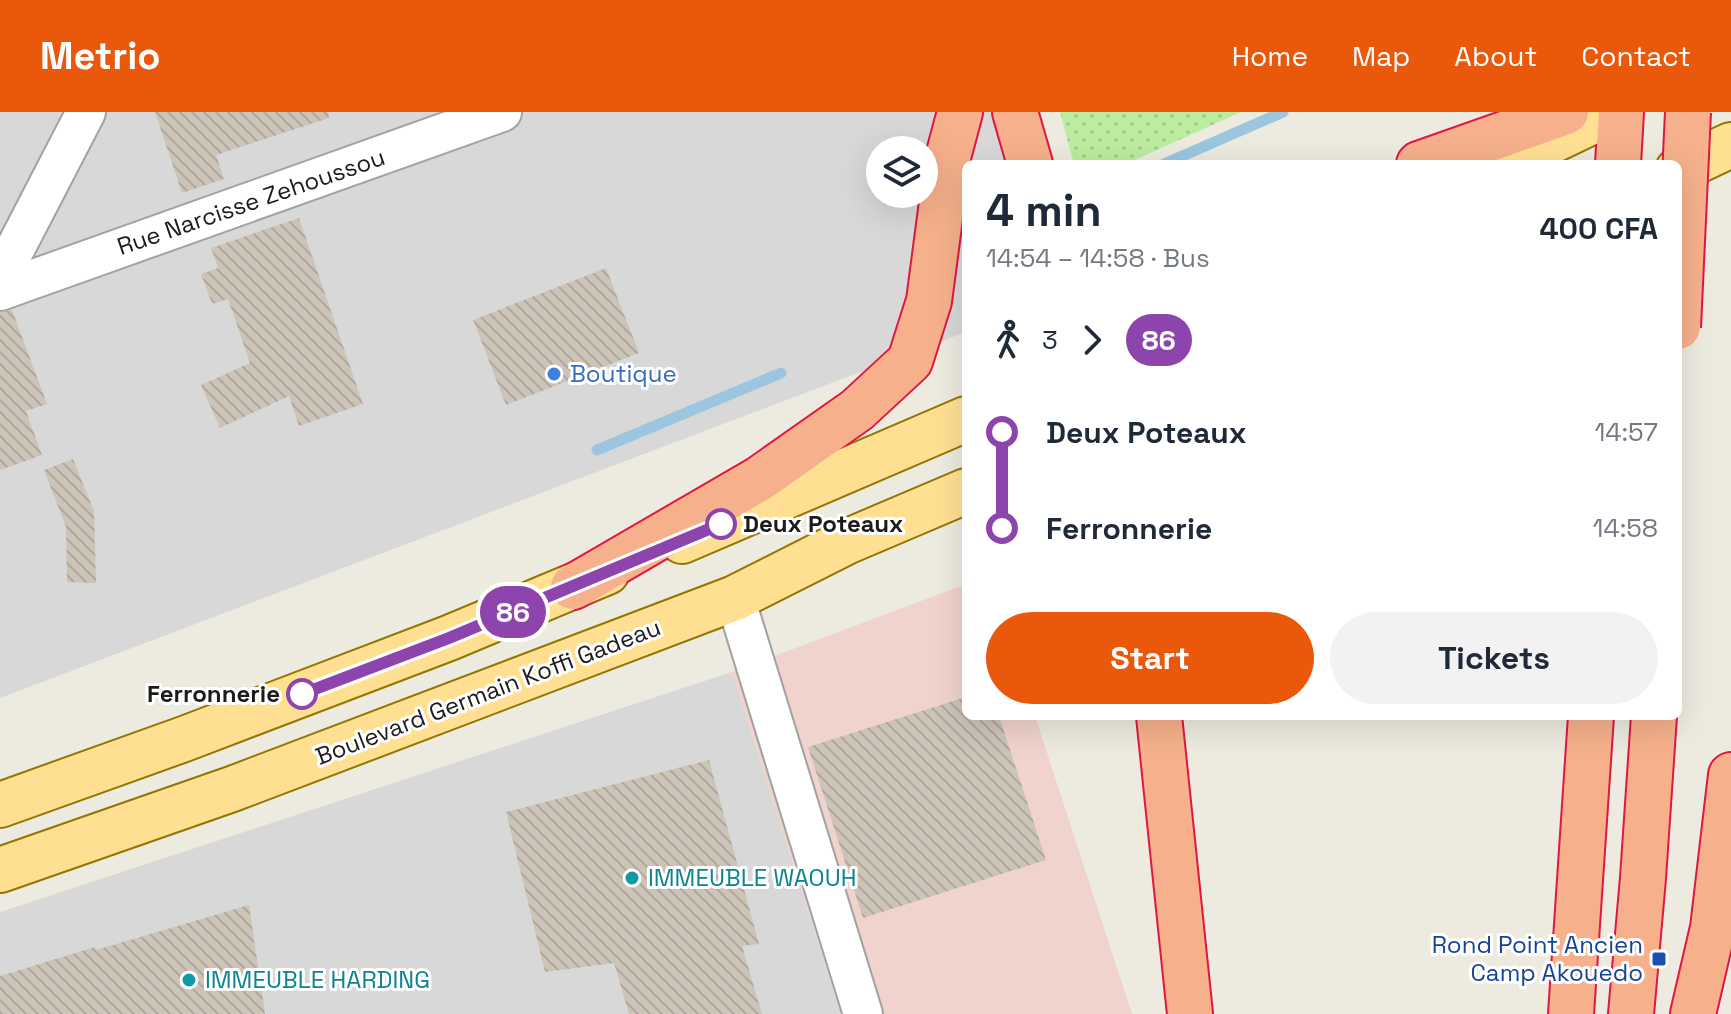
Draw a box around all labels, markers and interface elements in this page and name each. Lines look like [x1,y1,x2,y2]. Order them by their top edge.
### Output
text: Metrio [40,32,161,80]
text: Home [1232,38,1308,74]
text: Map [1352,38,1410,74]
text: About [1454,38,1537,74]
text: Contact [1581,38,1691,74]
map controls [866,136,938,208]
button: layers [866,136,938,208]
street label: Rue Narcisse Zehoussou [113,141,389,262]
text: 4 min [986,183,1102,239]
text: 400 CFA [1539,209,1658,248]
text: 14:54 – 14:58 · Bus [986,241,1210,275]
icon: walk [986,318,1030,362]
icon: forward [1070,318,1114,362]
text: 86 [1142,322,1176,358]
text: 3 [1042,323,1058,357]
place label: Boutique [570,358,677,389]
marker: Boutique [545,365,563,383]
text: Deux Poteaux [1046,413,1246,452]
text: 14:57 [1594,415,1658,449]
place label: Deux Poteaux [743,508,903,539]
marker: Deux Poteaux [706,509,736,539]
text: Ferronnerie [1046,509,1212,548]
text: 14:58 [1593,511,1658,545]
line badge: 86 [477,586,549,638]
text: 86 [496,594,530,630]
street label: Boulevard Germain Koffi Gadeau [311,611,665,772]
button: Start [986,612,1314,704]
button: Tickets [1330,612,1658,704]
place label: Ferronnerie [147,678,280,709]
marker: Ferronnerie [287,679,317,709]
place label: IMMEUBLE WAOUH [648,862,856,893]
marker: IMMEUBLE WAOUH [623,869,641,887]
place label: Rond Point Ancien Camp Akouedo [1432,929,1643,988]
marker: Rond Point Ancien Camp Akouedo [1650,950,1668,968]
place label: IMMEUBLE HARDING [205,964,430,995]
marker: IMMEUBLE HARDING [180,971,198,989]

